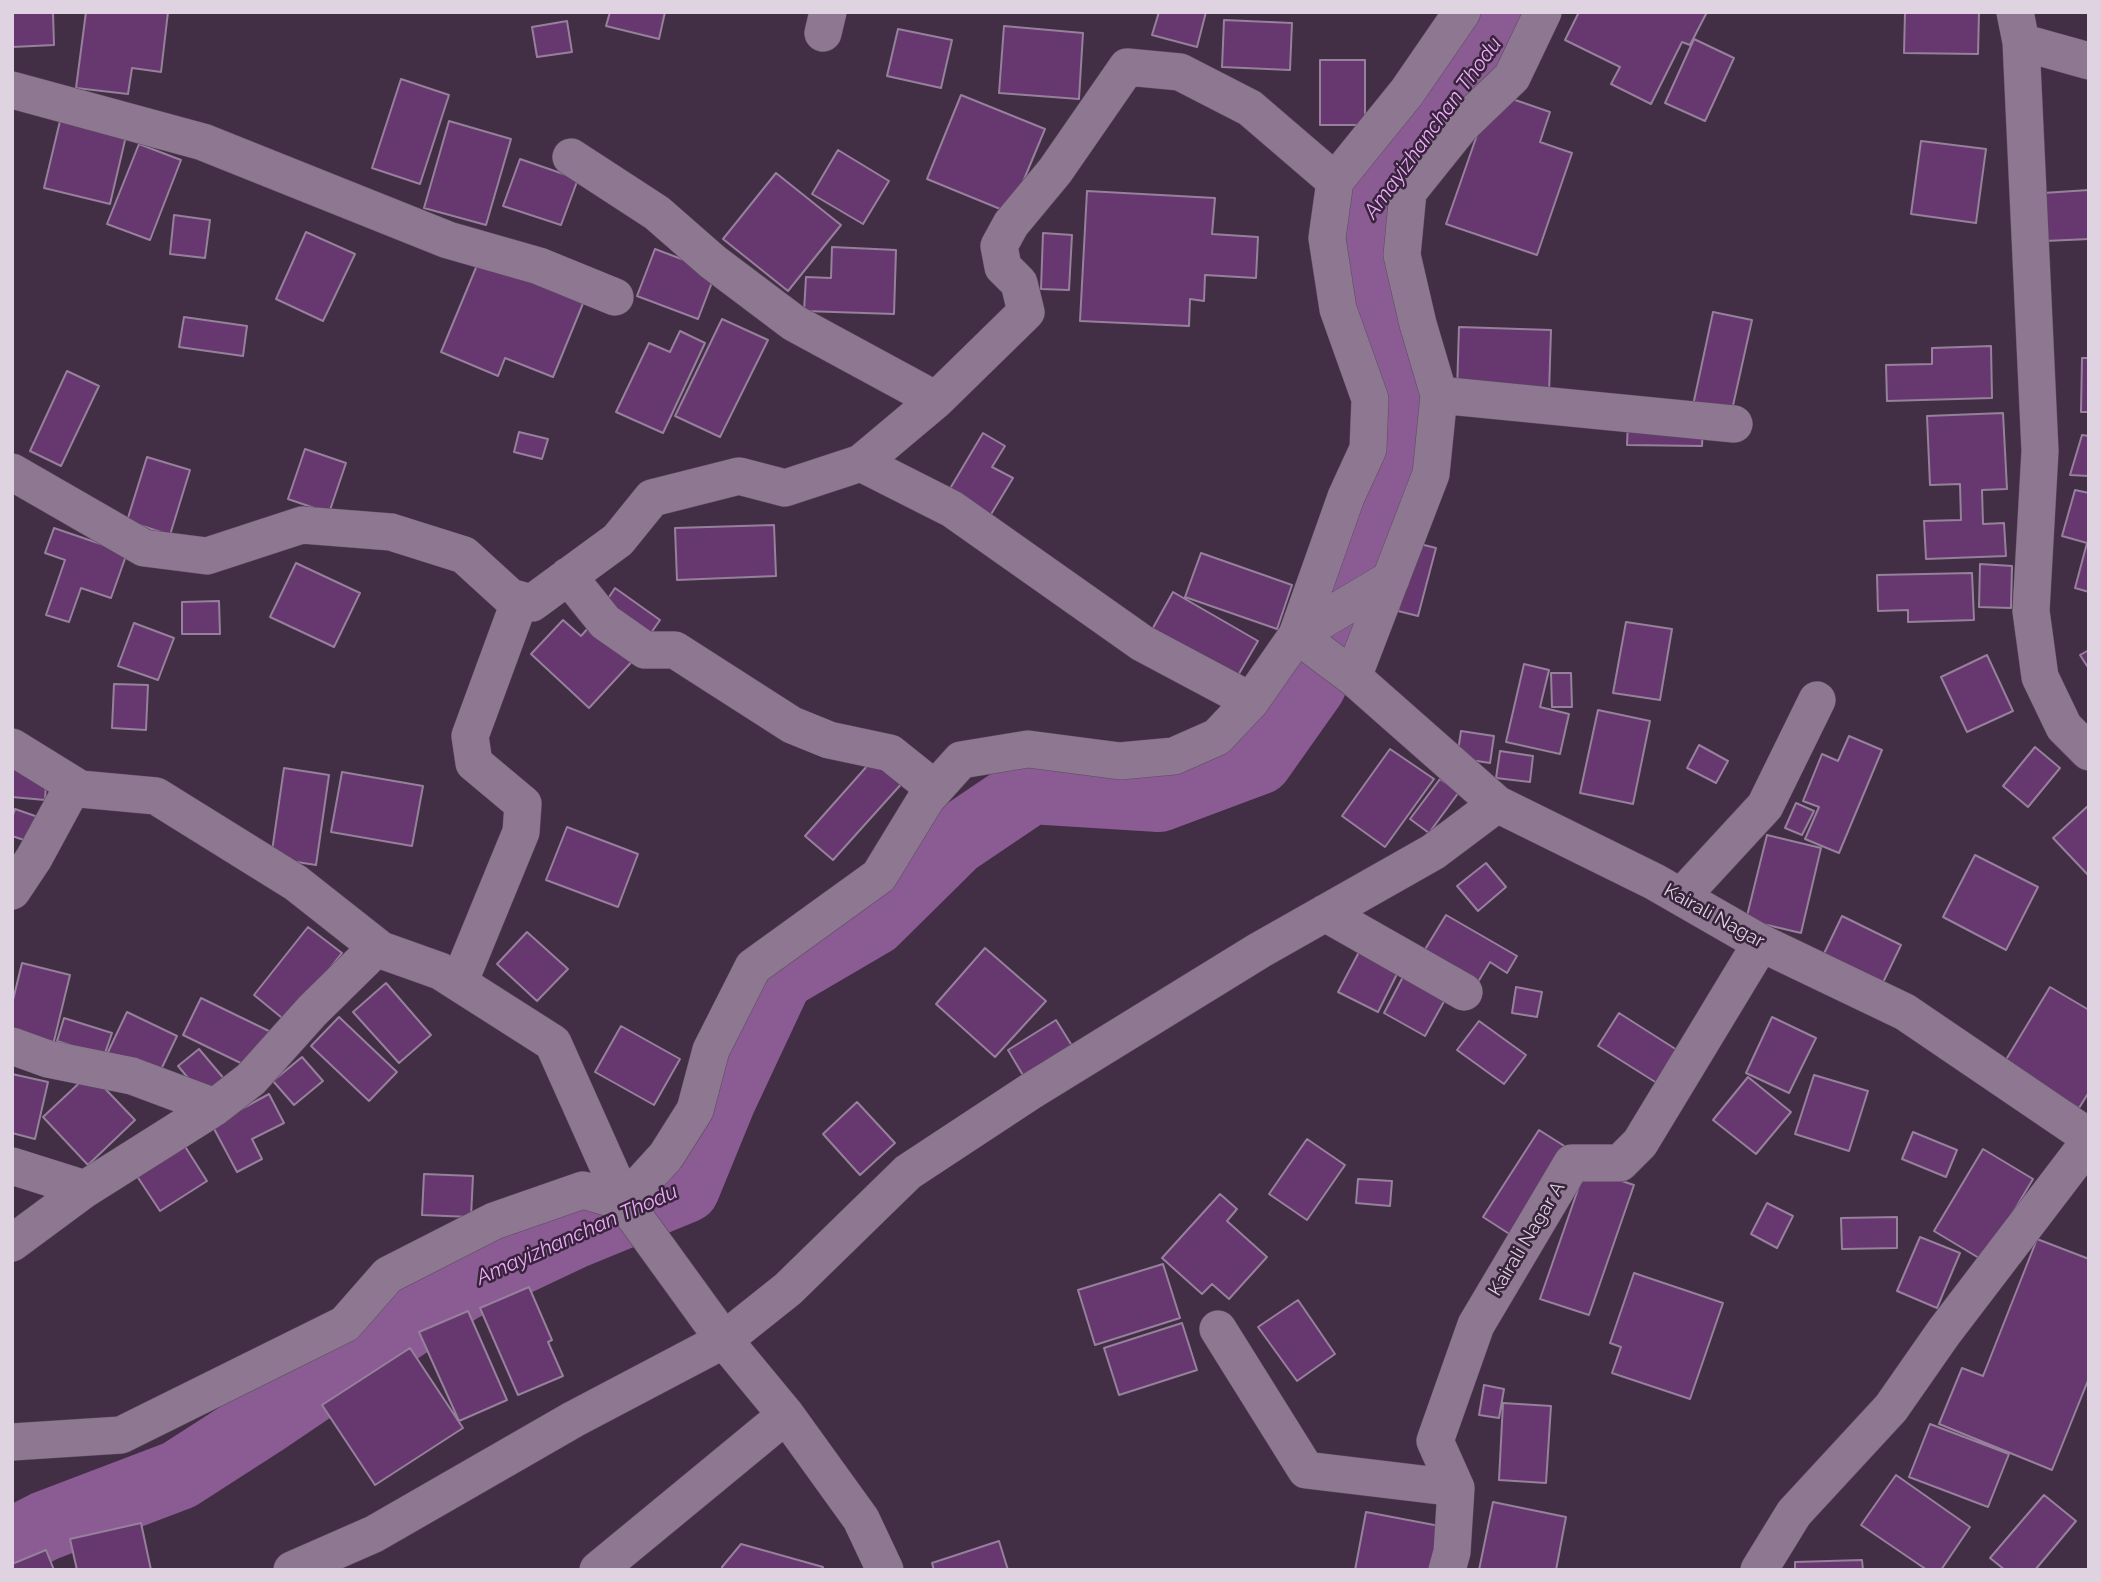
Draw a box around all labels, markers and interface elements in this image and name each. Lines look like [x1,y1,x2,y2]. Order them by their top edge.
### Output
water label: Amayizhanchan Thodu [1359,32,1507,224]
street label: Kairali Nagar [1660,879,1768,953]
street label: Kairali Nagar A [1484,1178,1570,1300]
water label: Amayizhanchan Thodu [472,1179,682,1291]

